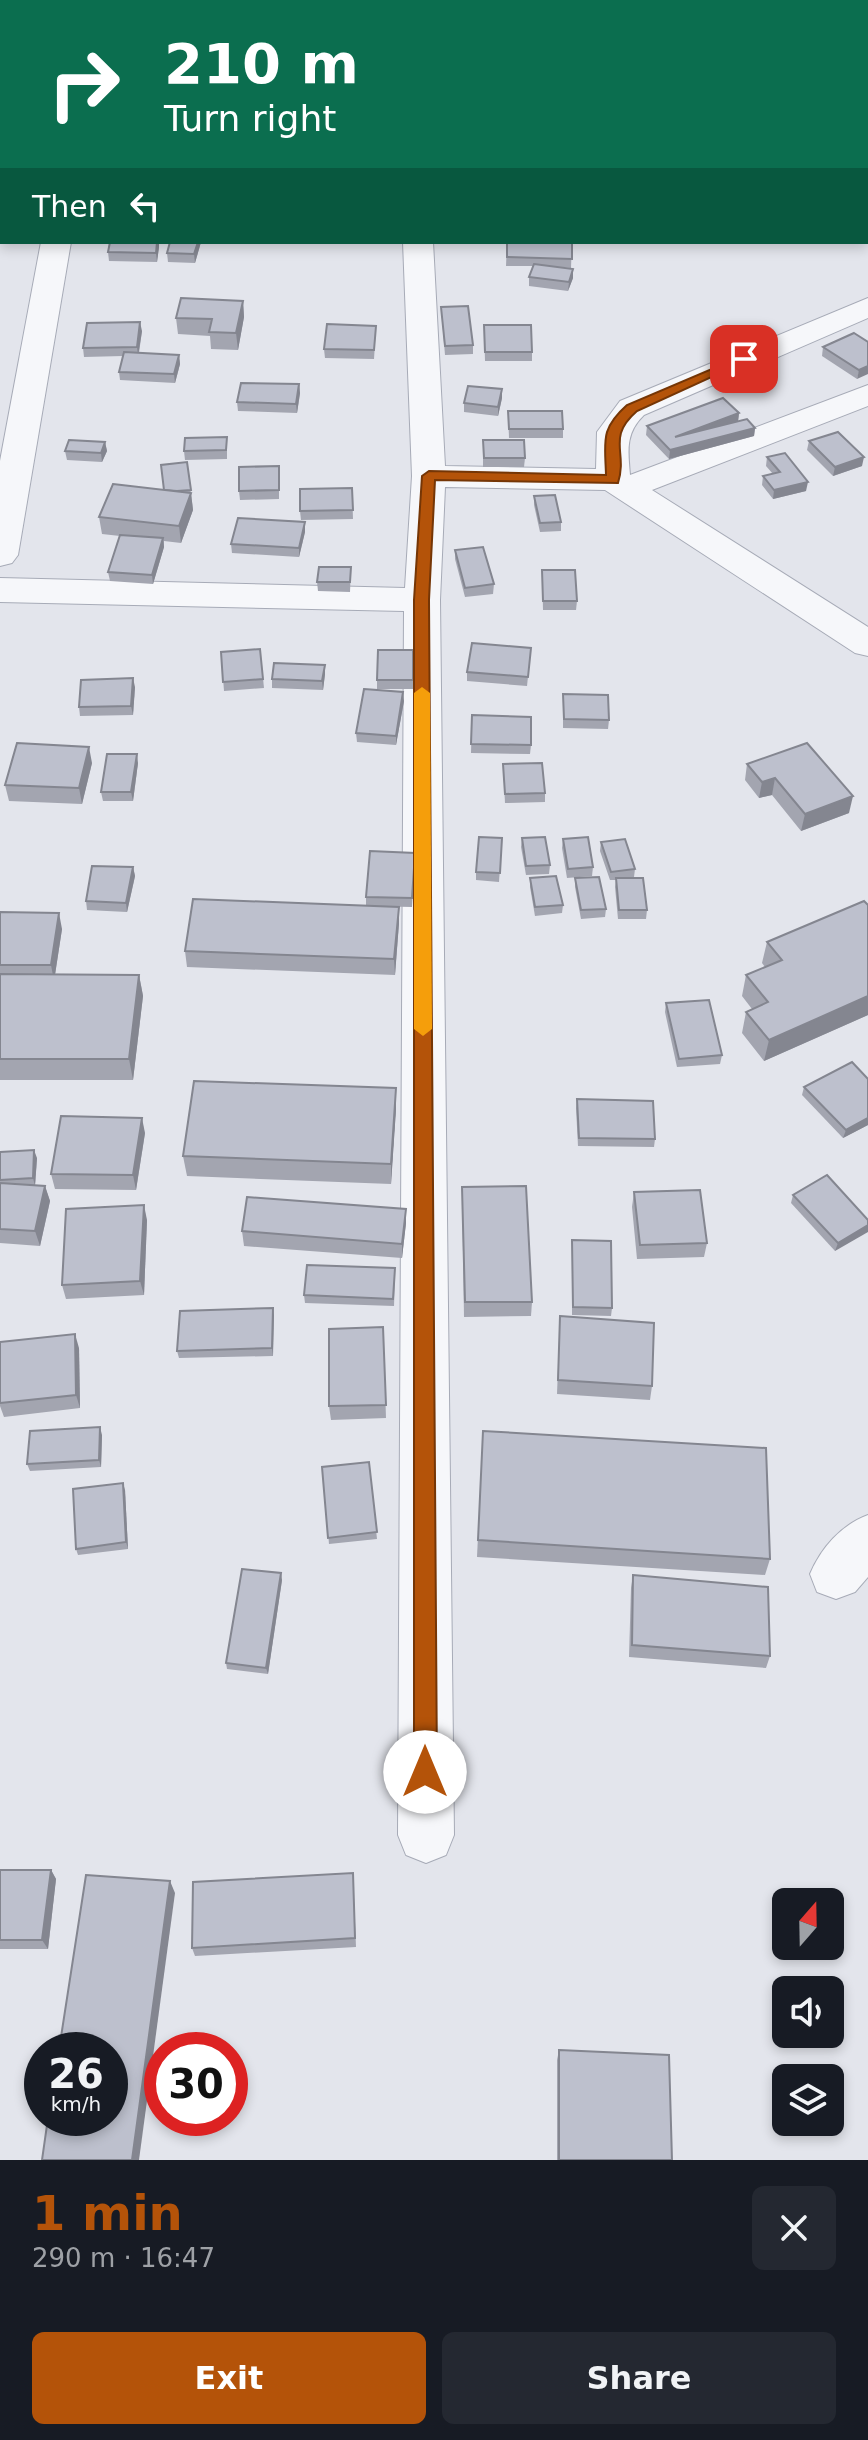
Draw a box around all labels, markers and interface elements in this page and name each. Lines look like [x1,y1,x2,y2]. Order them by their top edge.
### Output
text: 210 m [164,31,359,96]
icon: right [32,32,136,136]
text: Turn right [164,98,336,139]
icon: left [123,184,167,228]
text: Then [32,189,107,224]
pin [710,325,778,393]
icon: arrive [722,337,766,381]
position arrow [383,1730,467,1814]
north arrow [772,1888,844,1960]
map controls [772,1888,844,2136]
button: sound [772,1976,844,2048]
speed limit sign: 30 [144,2032,248,2136]
text: 26 [48,2051,104,2097]
button: layers [772,2064,844,2136]
text: km/h [51,2092,101,2116]
text: 1 min [32,2185,183,2241]
button: close [752,2186,836,2270]
text: 290 m · 16:47 [32,2243,215,2273]
button: Exit [32,2332,426,2424]
button: Share [442,2332,836,2424]

